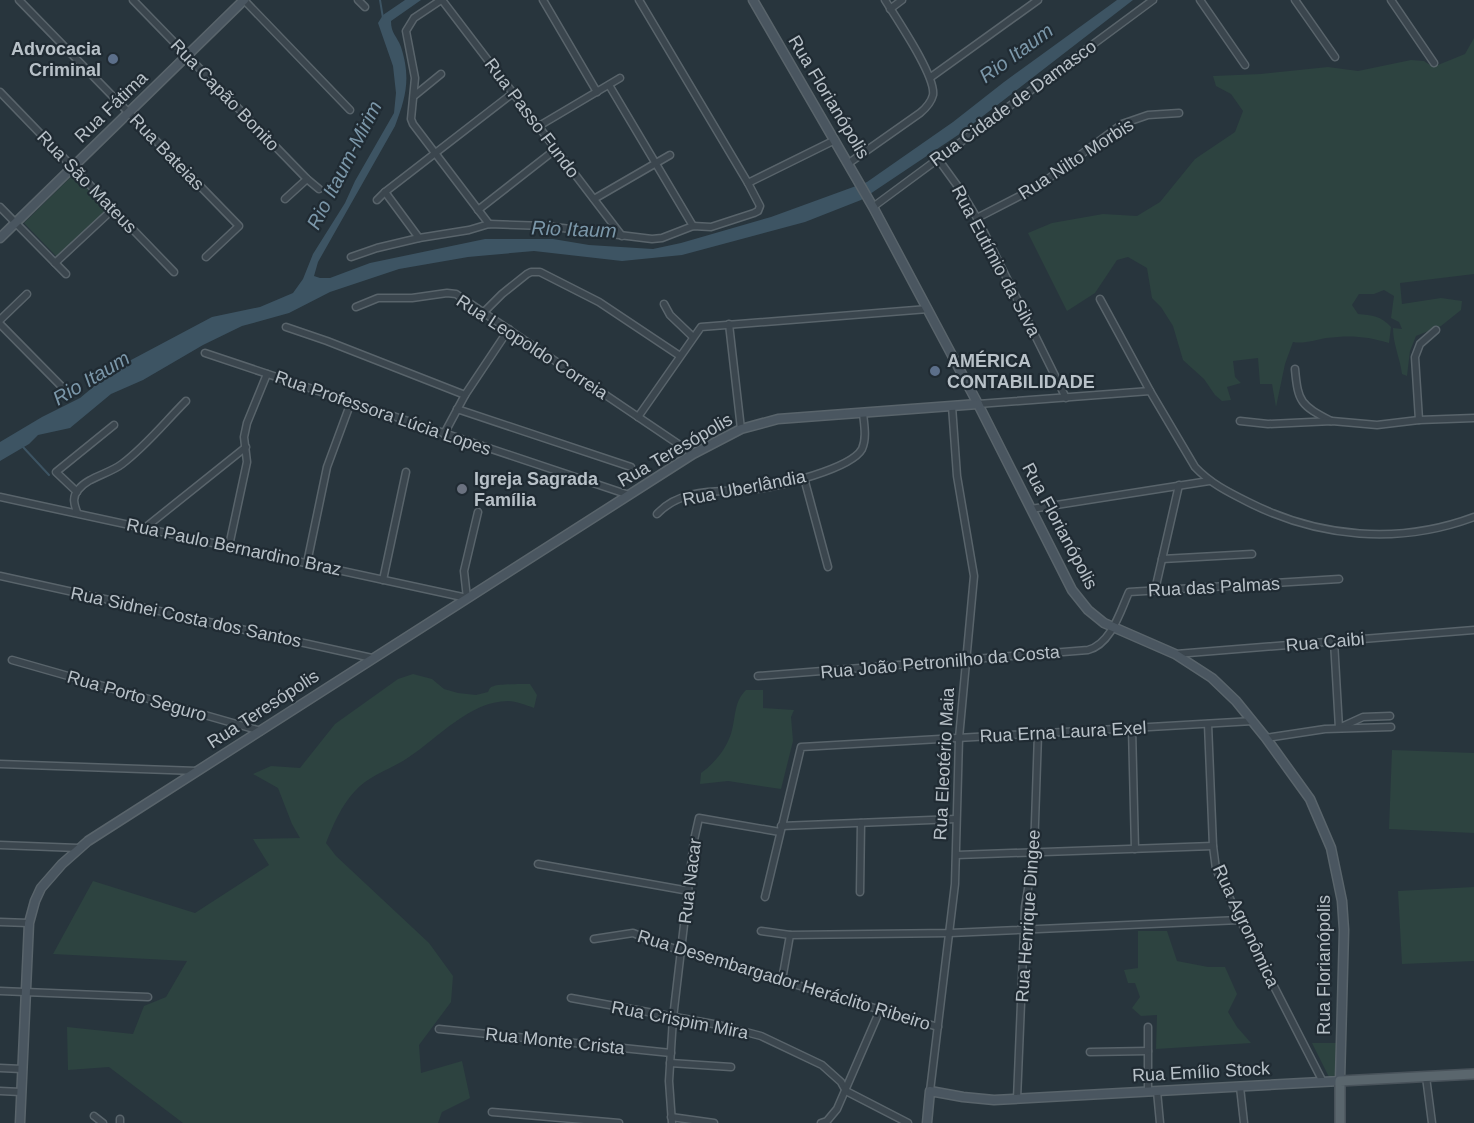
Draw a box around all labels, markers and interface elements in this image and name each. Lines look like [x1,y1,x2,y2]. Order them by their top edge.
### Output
water label: Rio Itaum [975,19,1057,87]
street label: Rua Florianópolis [784,32,874,162]
street label: Rua Capão Bonito [167,35,283,155]
street label: Rua Cidade de Damasco [926,36,1100,170]
place label: Advocacia Criminal [11,39,102,80]
marker: Advocacia Criminal [106,52,120,66]
street label: Rua Passo Fundo [481,54,583,182]
street label: Rua Fátima [71,67,152,147]
water label: Rio Itaum-Mirim [302,97,386,233]
street label: Rua Bateias [126,110,208,194]
street label: Rua Nilto Morbis [1015,114,1137,204]
street label: Rua São Mateus [33,127,141,237]
street label: Rua Eutímio da Silva [948,182,1045,341]
water label: Rio Itaum [531,217,617,241]
street label: Rua Leopoldo Correia [453,291,612,404]
water label: Rio Itaum [49,347,133,409]
place label: AMÉRICA CONTABILIDADE [947,350,1095,392]
marker: AMÉRICA CONTABILIDADE [928,364,942,378]
street label: Rua Professora Lúcia Lopes [272,367,494,459]
street label: Rua Teresópolis [614,409,736,491]
street label: Rua Florianópolis [1018,459,1102,593]
street label: Rua Uberlândia [681,466,808,510]
place label: Igreja Sagrada Família [474,469,599,510]
marker: Igreja Sagrada Família [455,482,469,496]
street label: Rua Paulo Bernardino Braz [125,514,343,580]
street label: Rua das Palmas [1148,574,1280,600]
street label: Rua Sidnei Costa dos Santos [69,583,303,651]
street label: Rua Caibi [1285,629,1365,655]
street label: Rua João Petronilho da Costa [820,641,1061,682]
street label: Rua Teresópolis [204,666,322,752]
street label: Rua Porto Seguro [65,667,209,725]
street label: Rua Eleotério Maia [930,686,958,841]
street label: Rua Erna Laura Exel [979,718,1147,746]
street label: Rua Henrique Dingee [1012,829,1044,1003]
street label: Rua Nacar [675,837,705,925]
street label: Rua Agronômica [1209,861,1284,991]
street label: Rua Florianópolis [1314,895,1334,1035]
street label: Rua Desembargador Heráclito Ribeiro [635,926,933,1034]
street label: Rua Crispim Mira [610,997,751,1043]
street label: Rua Monte Crista [484,1024,627,1058]
street label: Rua Emílio Stock [1132,1058,1271,1086]

